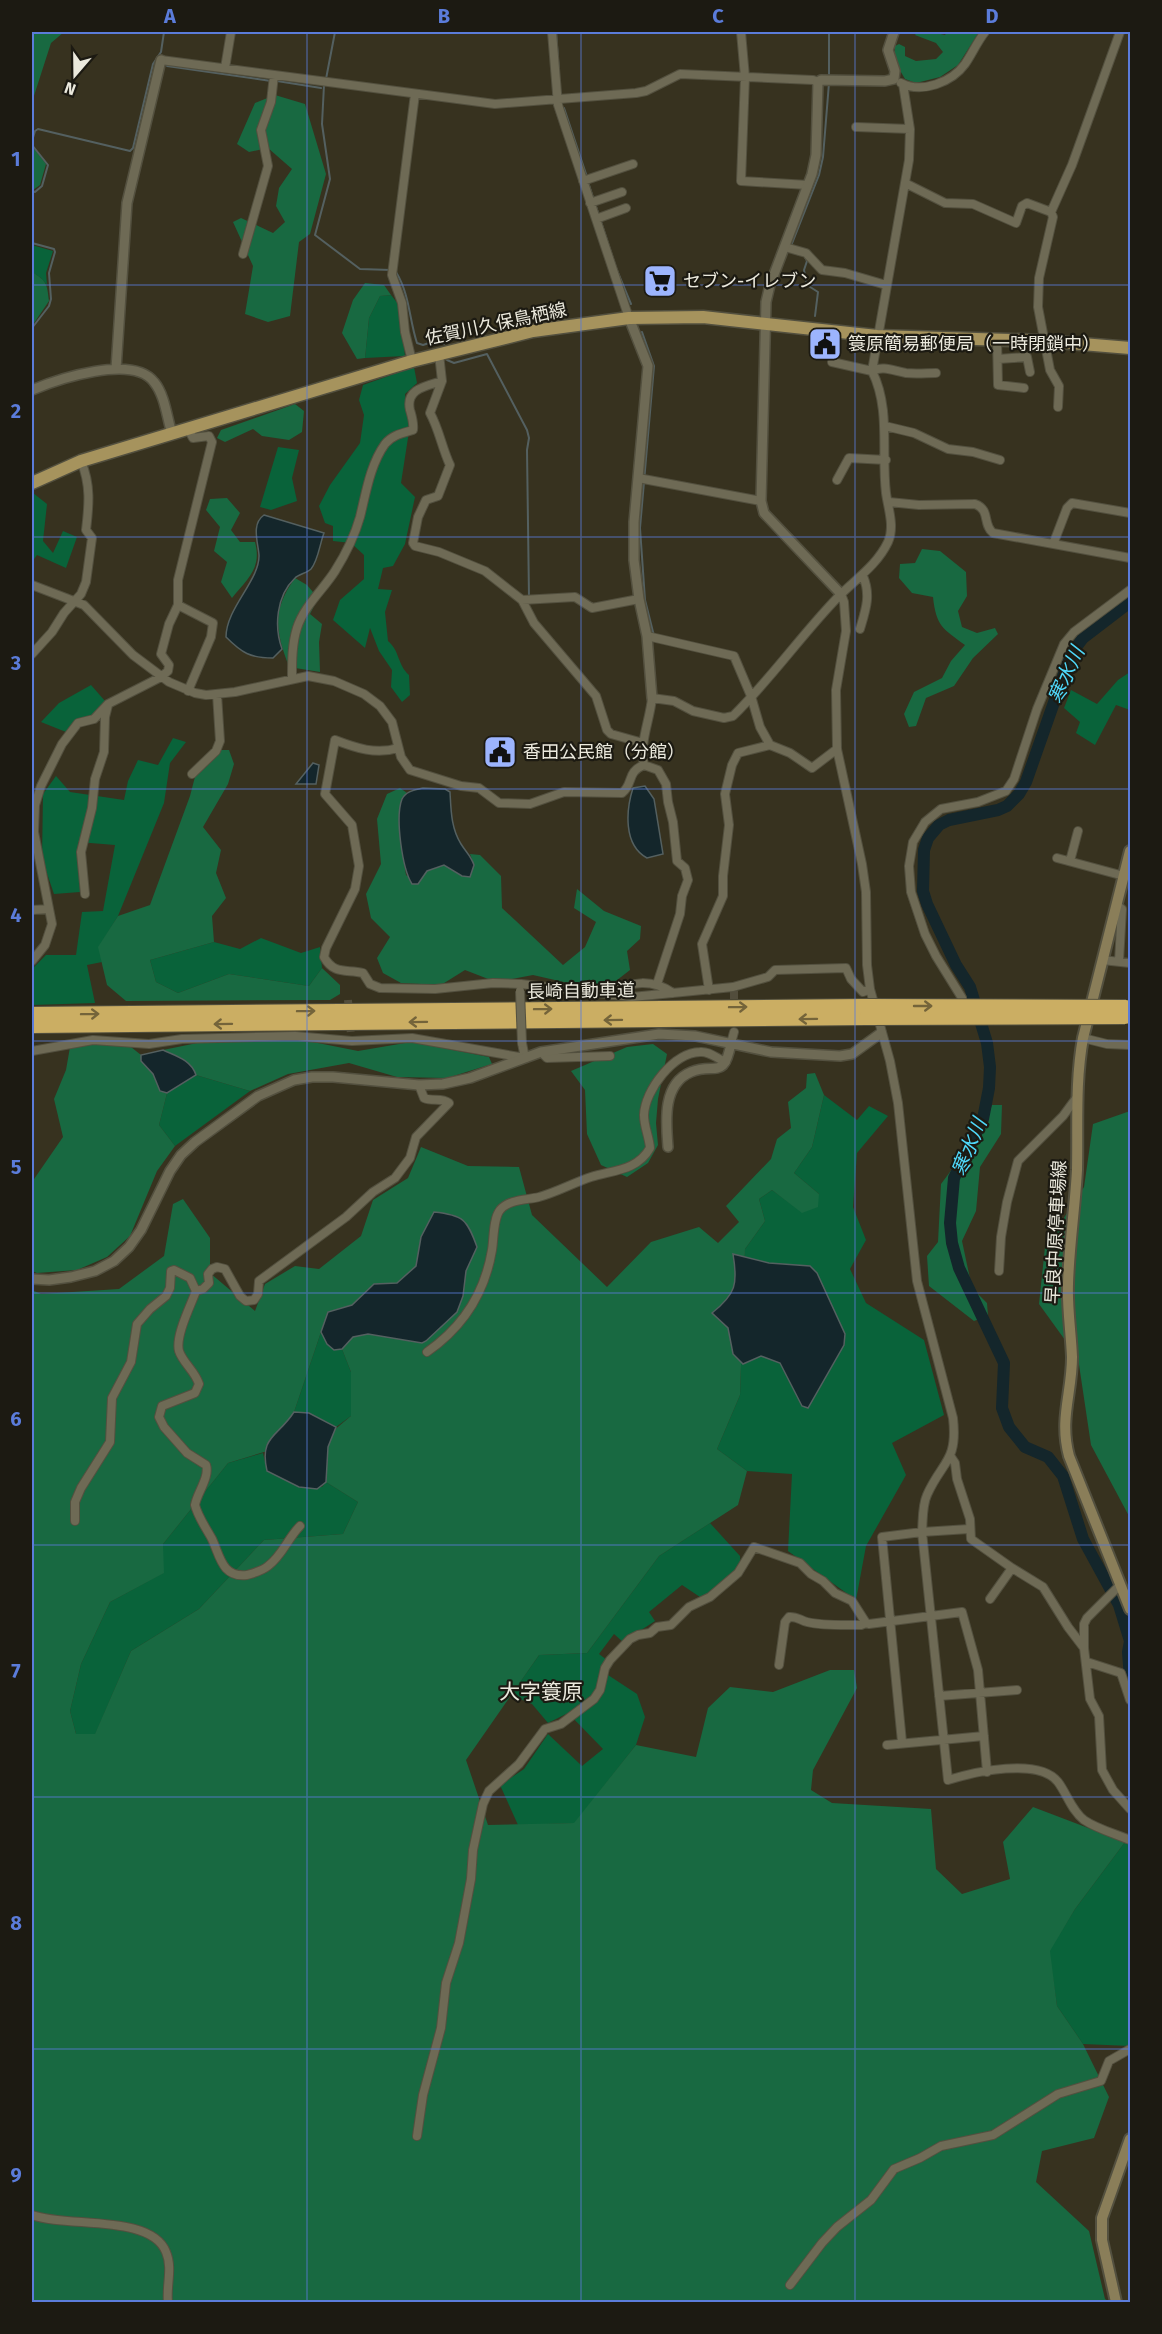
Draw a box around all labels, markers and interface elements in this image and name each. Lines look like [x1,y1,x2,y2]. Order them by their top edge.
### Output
text: A [163,4,177,28]
text: B [438,4,450,28]
text: C [712,4,724,28]
text: D [985,4,999,28]
north arrow [45,45,105,105]
text: N [62,78,78,99]
text: 1 [11,147,21,171]
supermarket icon: セブン-イレブン [642,263,678,299]
place label: セブン-イレブン [683,270,816,292]
street label: 佐賀川久保鳥栖線 [423,298,569,350]
public building icon: 簑原簡易郵便局（一時閉鎖中） [807,326,843,362]
place label: 簑原簡易郵便局（一時閉鎖中） [848,333,1100,355]
text: 2 [11,399,21,423]
water label: 寒水川 [1043,641,1090,707]
text: 3 [10,651,21,675]
public building icon: 香田公民館（分館） [482,734,518,770]
place label: 香田公民館（分館） [523,741,685,763]
text: 4 [10,903,22,927]
street label: 長崎自動車道 [527,979,635,1003]
one-way arrow [912,1000,932,1012]
one-way arrow [727,1001,747,1013]
one-way arrow [532,1003,552,1015]
one-way arrow [295,1006,315,1017]
one-way arrow [79,1008,99,1020]
one-way arrow [798,1013,818,1024]
one-way arrow [603,1015,623,1026]
one-way arrow [408,1016,428,1028]
one-way arrow [213,1018,233,1030]
water label: 寒水川 [947,1113,992,1179]
text: 5 [11,1155,22,1179]
street label: 早良中原停車場線 [1041,1160,1071,1304]
text: 6 [10,1407,22,1431]
text: 7 [11,1659,21,1683]
district label: 大字簑原 [499,1679,583,1705]
text: 8 [10,1911,22,1935]
text: 9 [10,2163,22,2187]

